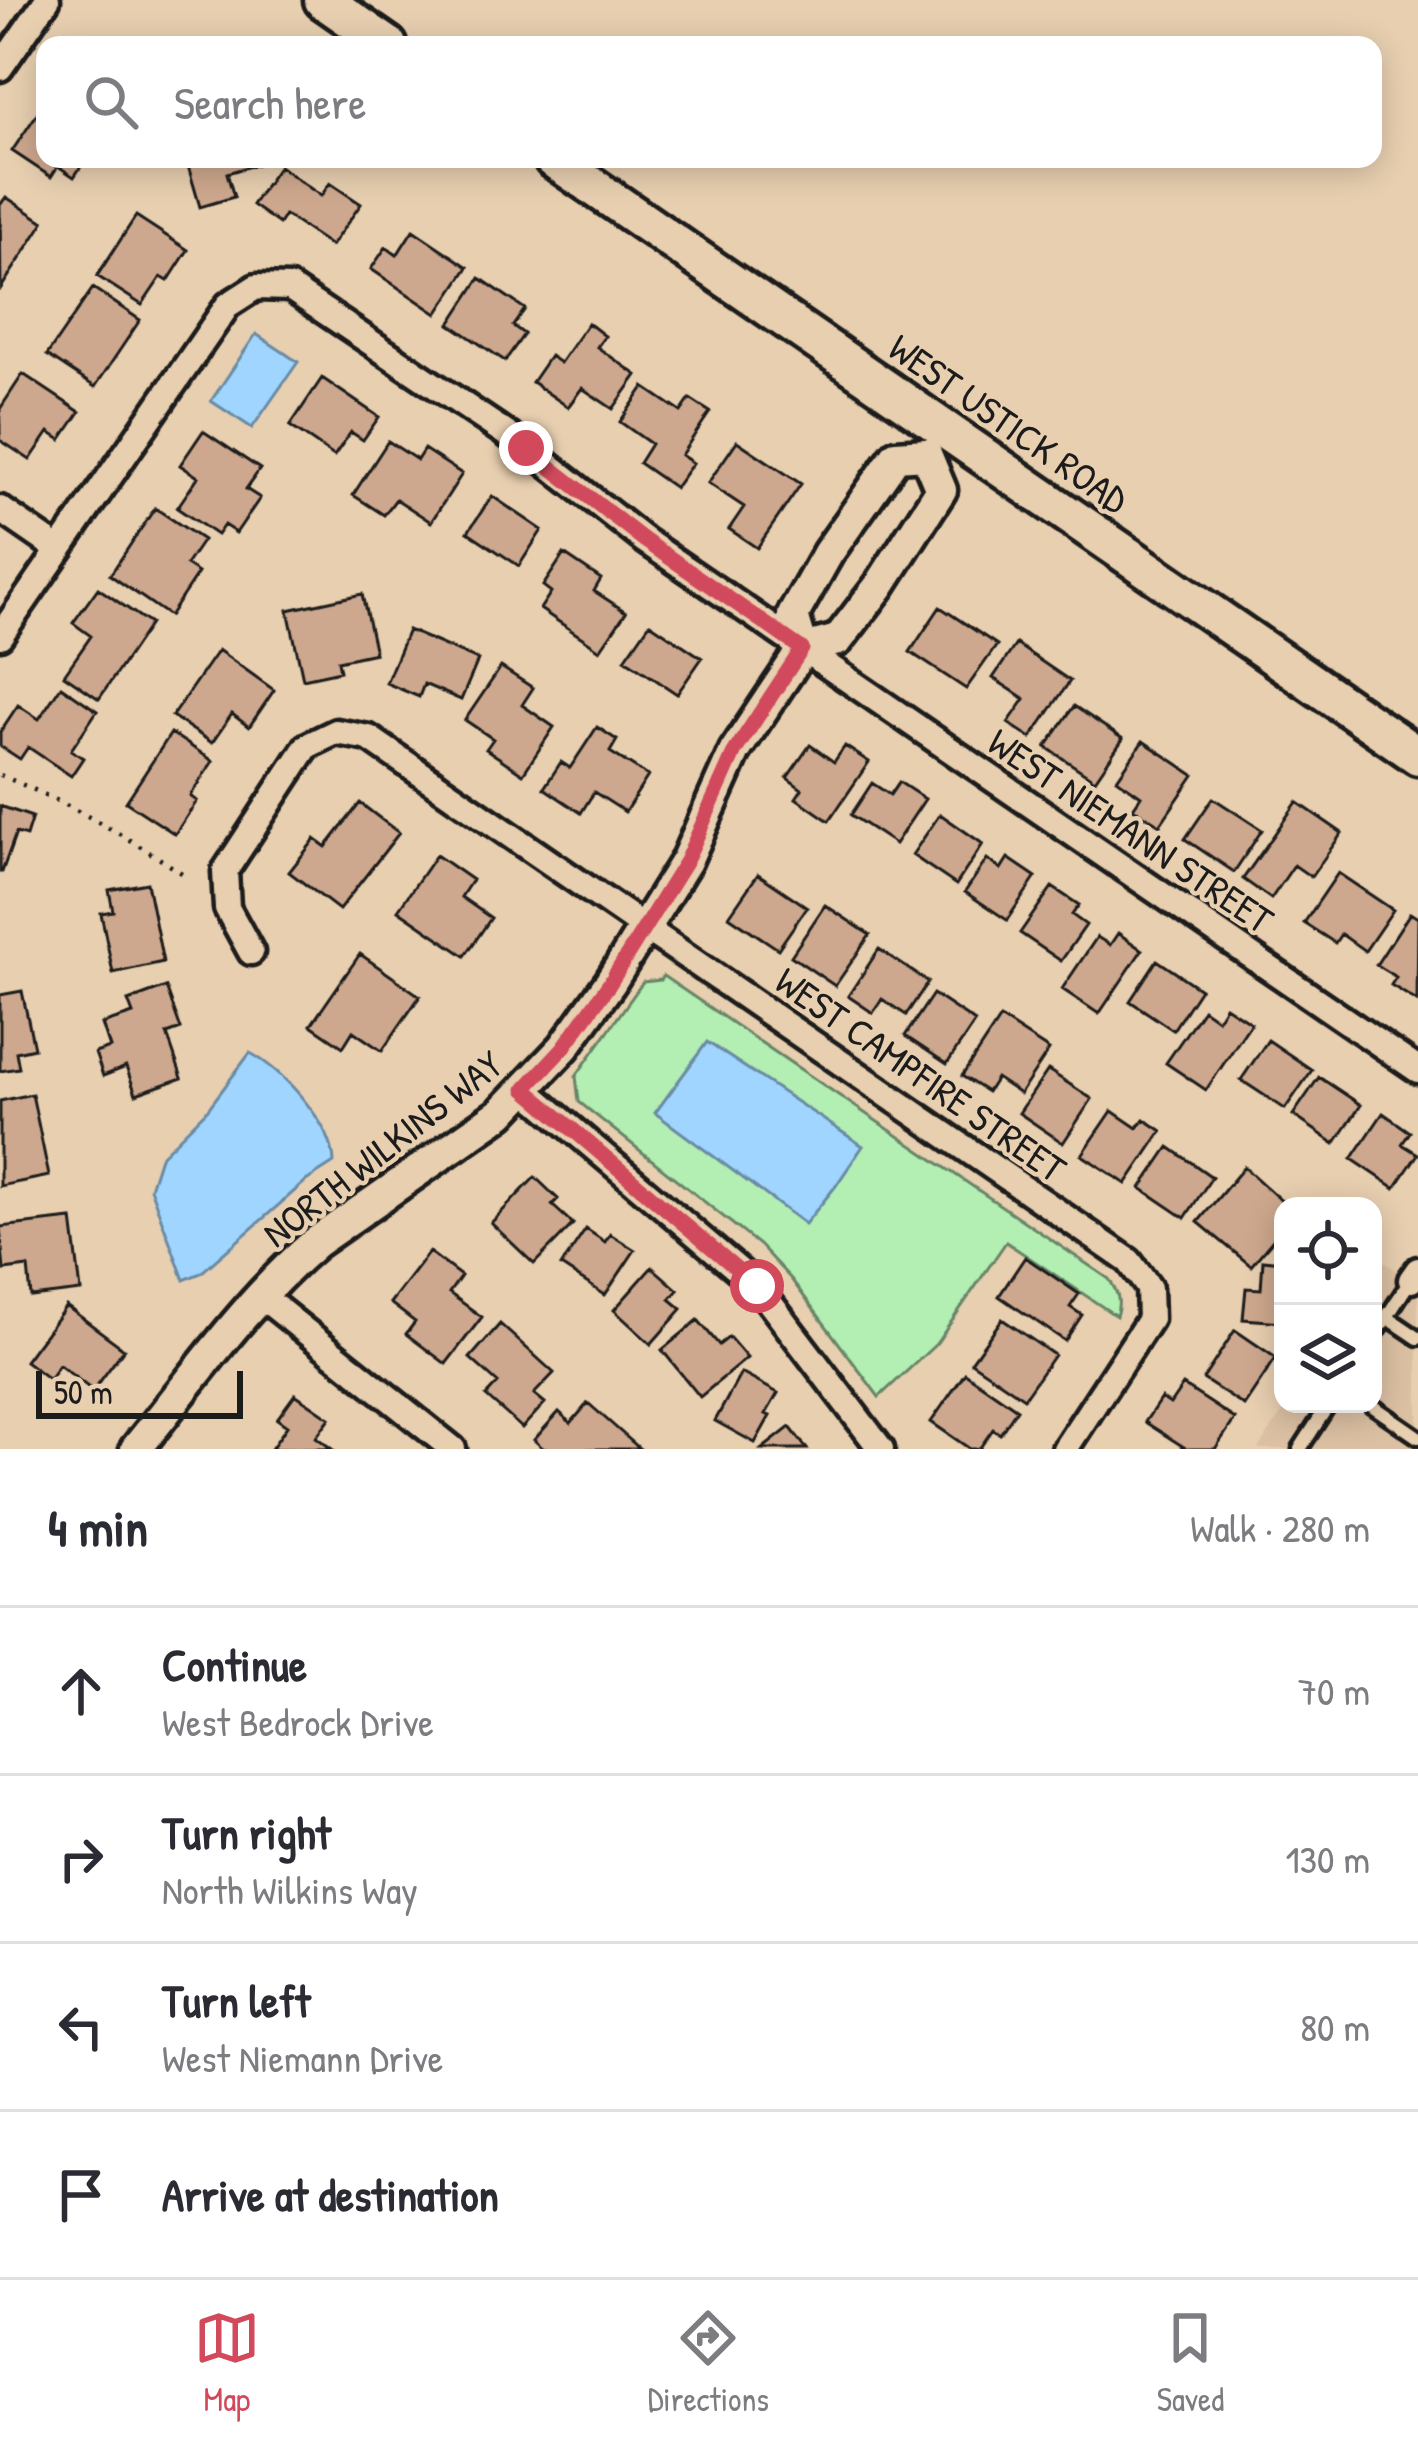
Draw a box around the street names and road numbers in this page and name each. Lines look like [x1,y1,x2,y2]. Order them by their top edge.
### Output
street label: WEST USTICK ROAD [879,321,1140,526]
street label: WEST NIEMANN STREET [978,715,1284,945]
street label: WEST CAMPFIRE STREET [765,954,1077,1195]
street label: NORTH WILKINS WAY [251,1038,513,1258]

